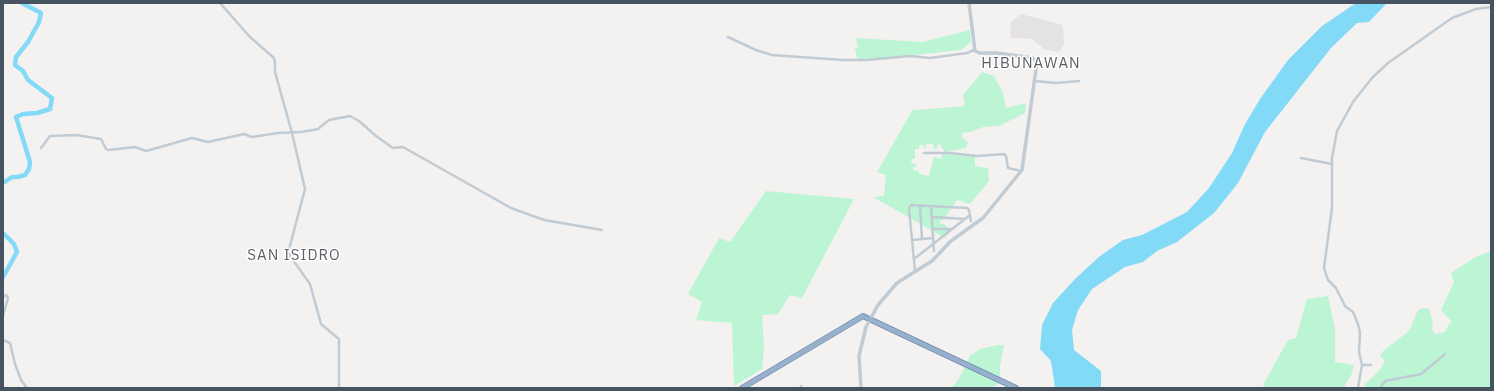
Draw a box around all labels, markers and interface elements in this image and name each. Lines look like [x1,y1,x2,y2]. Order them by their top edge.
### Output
district label: HIBUNAWAN [981,55,1081,73]
district label: SAN ISIDRO [247,247,341,265]

